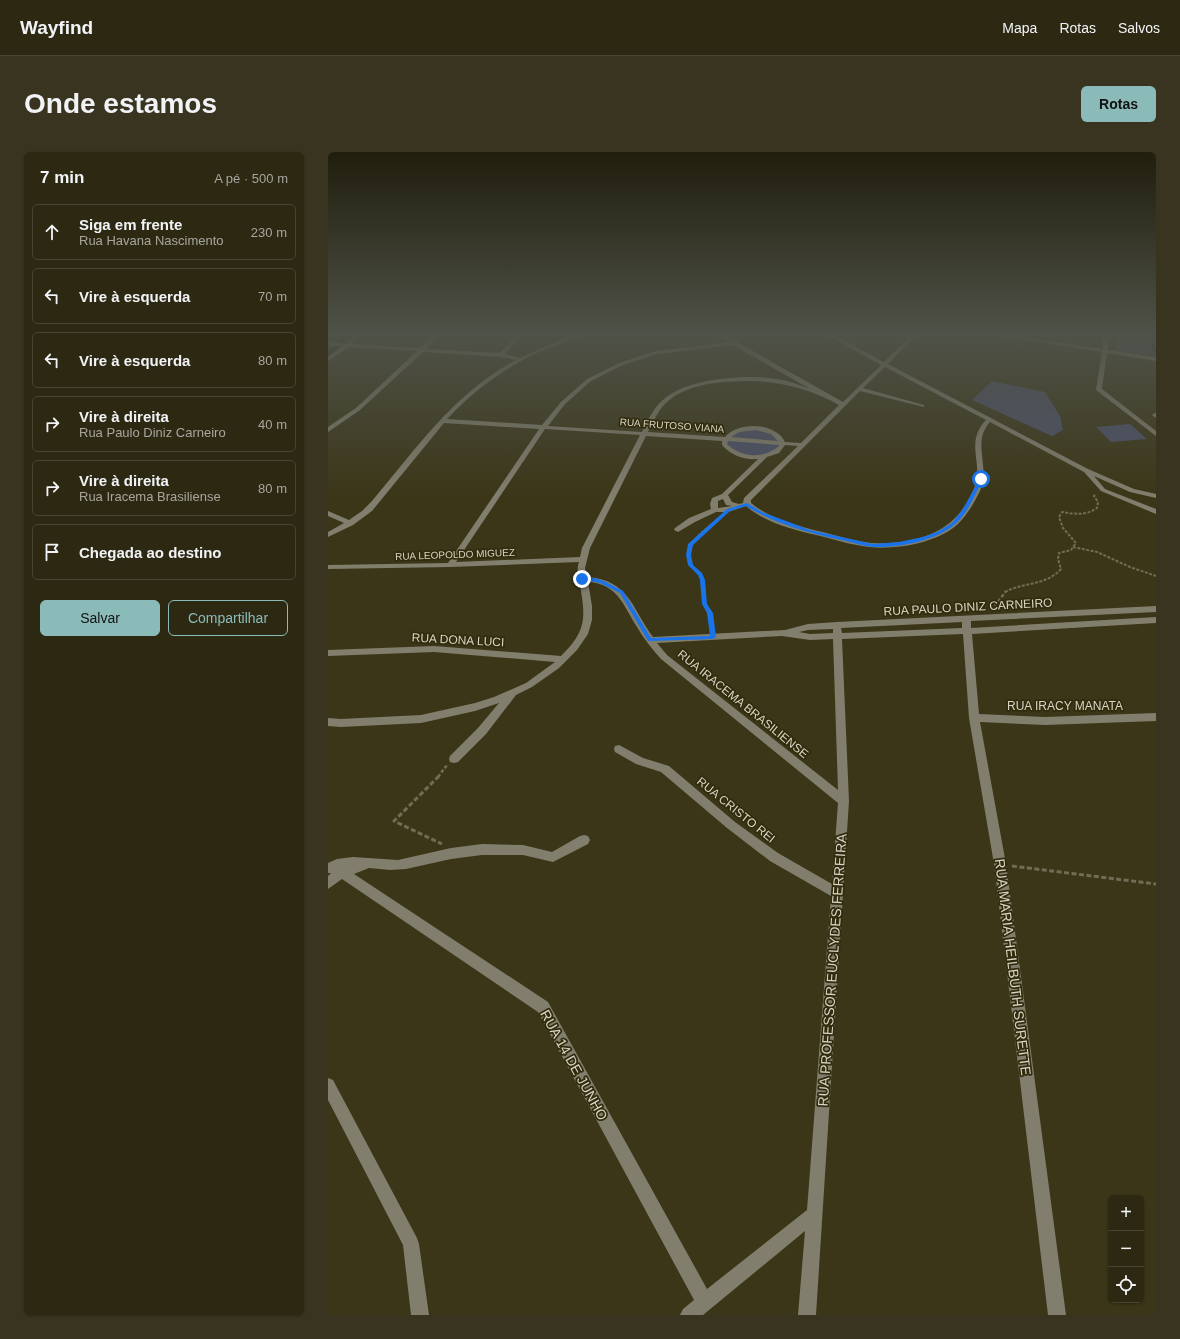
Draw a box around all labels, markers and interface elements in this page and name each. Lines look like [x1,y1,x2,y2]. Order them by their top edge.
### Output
text: Wayfind [20,17,93,38]
text: Mapa [1002,20,1037,36]
text: Rotas [1059,20,1096,36]
text: Salvos [1118,20,1160,36]
button: Rotas [1081,86,1156,122]
text: Onde estamos [24,88,217,119]
text: 7 min [40,168,84,187]
text: A pé · 500 m [214,171,288,186]
text: Siga em frente [79,216,182,233]
icon: ahead [41,221,63,243]
text: 230 m [251,225,287,240]
text: Rua Havana Nascimento [79,233,224,248]
icon: left [41,285,63,307]
text: Vire à esquerda [79,288,190,305]
text: 70 m [258,289,287,304]
icon: left [41,349,63,371]
text: Vire à esquerda [79,352,190,369]
text: 80 m [258,353,287,368]
text: Vire à direita [79,408,169,425]
icon: right [41,413,63,435]
street label: RUA FRUTOSO VIANA [619,416,725,435]
text: 40 m [258,417,287,432]
text: Rua Paulo Diniz Carneiro [79,425,226,440]
route start [972,470,990,488]
text: Vire à direita [79,472,169,489]
icon: right [41,477,63,499]
text: 80 m [258,481,287,496]
text: Rua Iracema Brasiliense [79,489,221,504]
icon: arrive [41,541,63,563]
text: Chegada ao destino [79,544,222,561]
street label: RUA LEOPOLDO MIGUEZ [395,547,515,562]
route end [573,570,591,588]
street label: RUA PAULO DINIZ CARNEIRO [883,596,1053,618]
button: Salvar [40,600,160,636]
button: Compartilhar [168,600,288,636]
street label: RUA DONA LUCI [411,631,505,649]
street label: RUA IRACEMA BRASILIENSE [675,647,811,761]
street label: RUA IRACY MANATA [1007,699,1123,713]
street label: RUA CRISTO REI [694,774,778,846]
street label: RUA PROFESSOR EUCLYDES FERREIRA [814,832,850,1107]
street label: RUA MARIA HEILBUTH SURETTE [992,858,1034,1076]
street label: RUA 14 DE JUNHO [537,1007,611,1123]
map controls [1108,1195,1144,1303]
button: + [1108,1195,1144,1231]
button: − [1108,1231,1144,1267]
button: locate [1108,1267,1144,1303]

